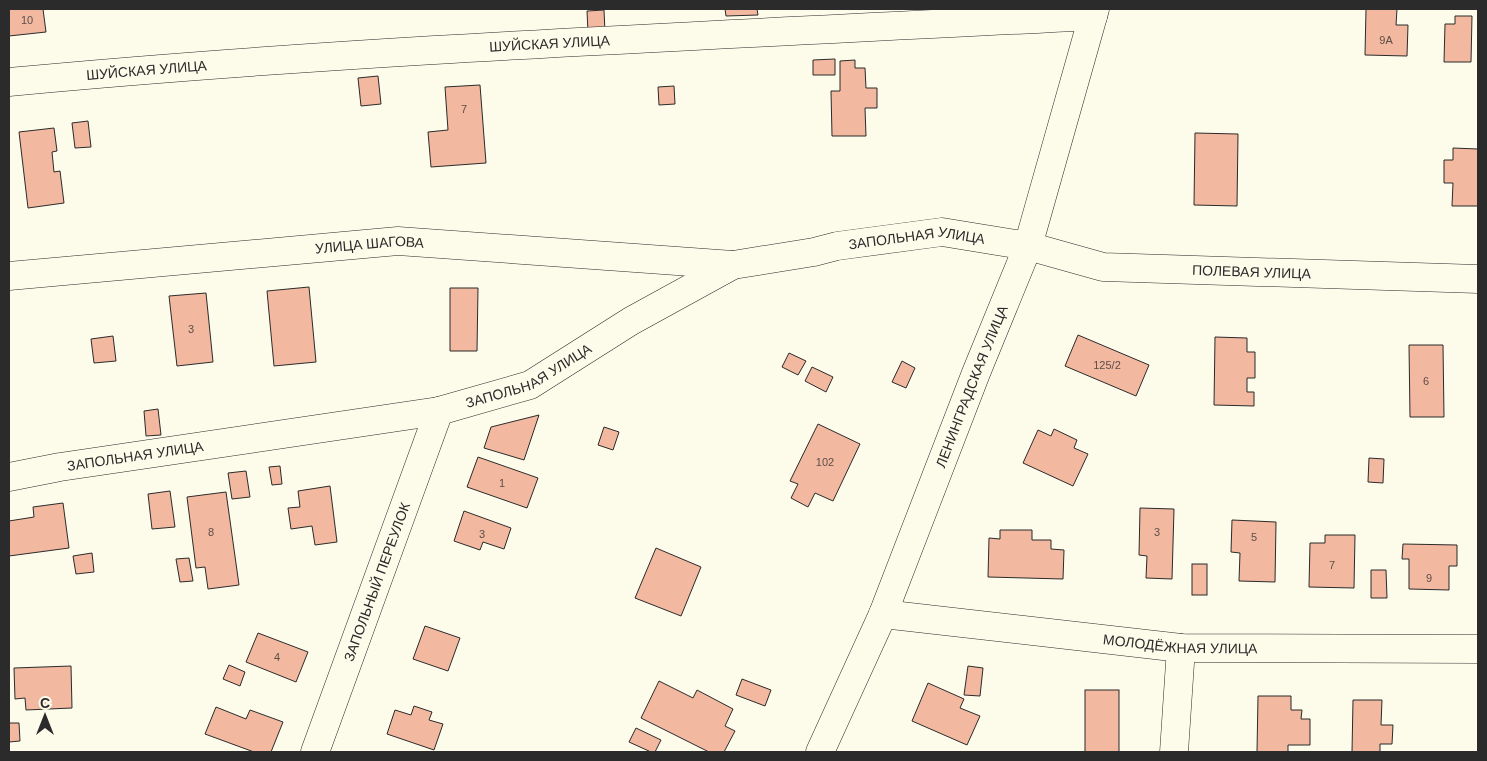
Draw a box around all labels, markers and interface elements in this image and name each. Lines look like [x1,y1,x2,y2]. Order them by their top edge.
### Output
house number: 10 [21,14,33,26]
street label: ШУЙСКАЯ УЛИЦА [489,32,611,55]
house number: 9А [1379,34,1393,46]
street label: ШУЙСКАЯ УЛИЦА [86,57,208,83]
house number: 7 [461,103,467,115]
street label: ЗАПОЛЬНАЯ УЛИЦА [848,223,987,252]
street label: УЛИЦА ШАГОВА [314,233,425,256]
street label: ПОЛЕВАЯ УЛИЦА [1192,262,1312,282]
street label: ЛЕНИНГРАДСКАЯ УЛИЦА [932,302,1011,470]
house number: 3 [188,323,194,335]
street label: ЗАПОЛЬНАЯ УЛИЦА [464,340,595,411]
house number: 125/2 [1093,359,1121,371]
house number: 6 [1423,375,1429,387]
street label: ЗАПОЛЬНАЯ УЛИЦА [66,438,205,474]
house number: 102 [816,456,834,468]
house number: 1 [499,477,505,489]
street label: ЗАПОЛЬНЫЙ ПЕРЕУЛОК [341,499,413,664]
house number: 8 [208,526,214,538]
house number: 3 [1154,526,1160,538]
house number: 3 [479,528,485,540]
house number: 5 [1251,531,1257,543]
house number: 7 [1329,559,1335,571]
house number: 9 [1426,572,1432,584]
street label: МОЛОДЁЖНАЯ УЛИЦА [1102,631,1258,656]
house number: 4 [274,651,280,663]
north arrow [20,691,70,741]
text: С [40,695,50,711]

